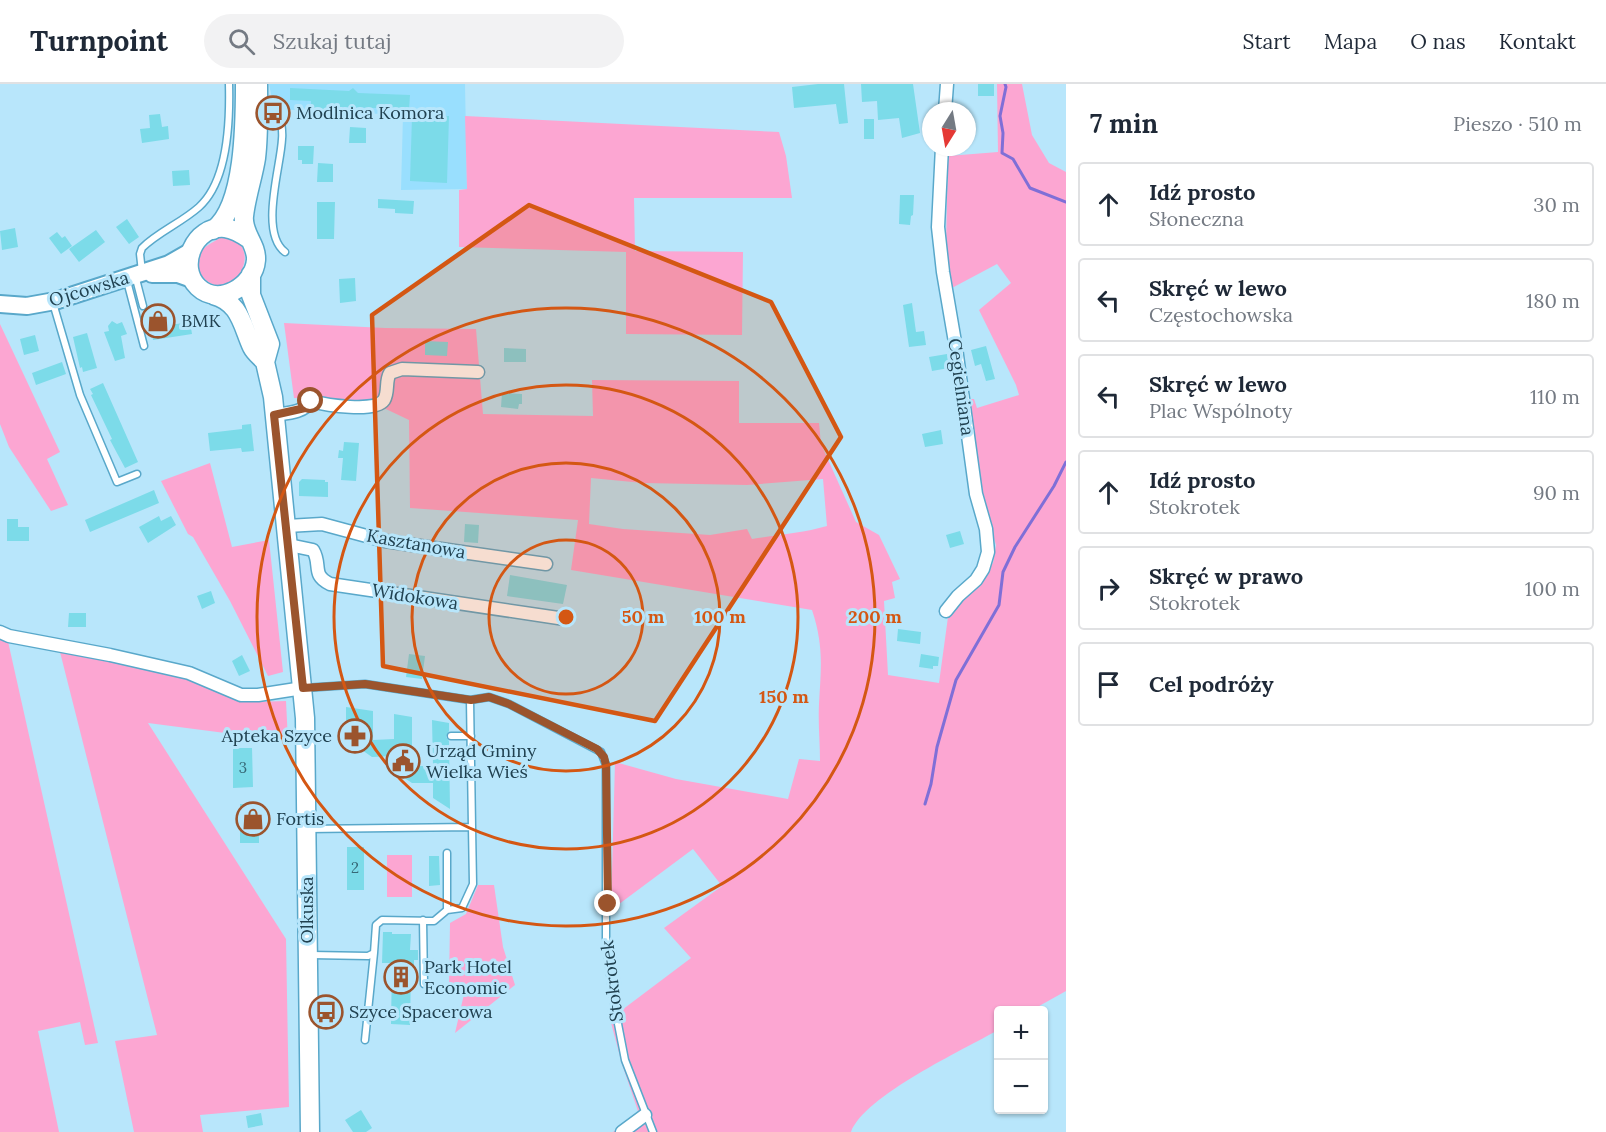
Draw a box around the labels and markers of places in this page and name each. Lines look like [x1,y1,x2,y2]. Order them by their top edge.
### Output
bus stop icon: Modlnica Komora [255,95,291,131]
place label: Modlnica Komora [296,101,444,124]
shop icon: BMK [140,303,176,339]
place label: BMK [181,309,222,332]
centre of rings [556,607,576,627]
pharmacy icon: Apteka Szyce [337,718,373,754]
place label: Apteka Szyce [221,724,332,747]
place label: Urząd Gminy Wielka Wieś [426,739,537,783]
public building icon: Urząd Gminy Wielka Wieś [385,743,421,779]
shop icon: Fortis [235,801,271,837]
place label: Fortis [276,807,324,830]
place label: Park Hotel Economic [424,955,512,999]
building icon: Park Hotel Economic [383,959,419,995]
bus stop icon: Szyce Spacerowa [308,994,344,1030]
place label: Szyce Spacerowa [349,1000,493,1023]

